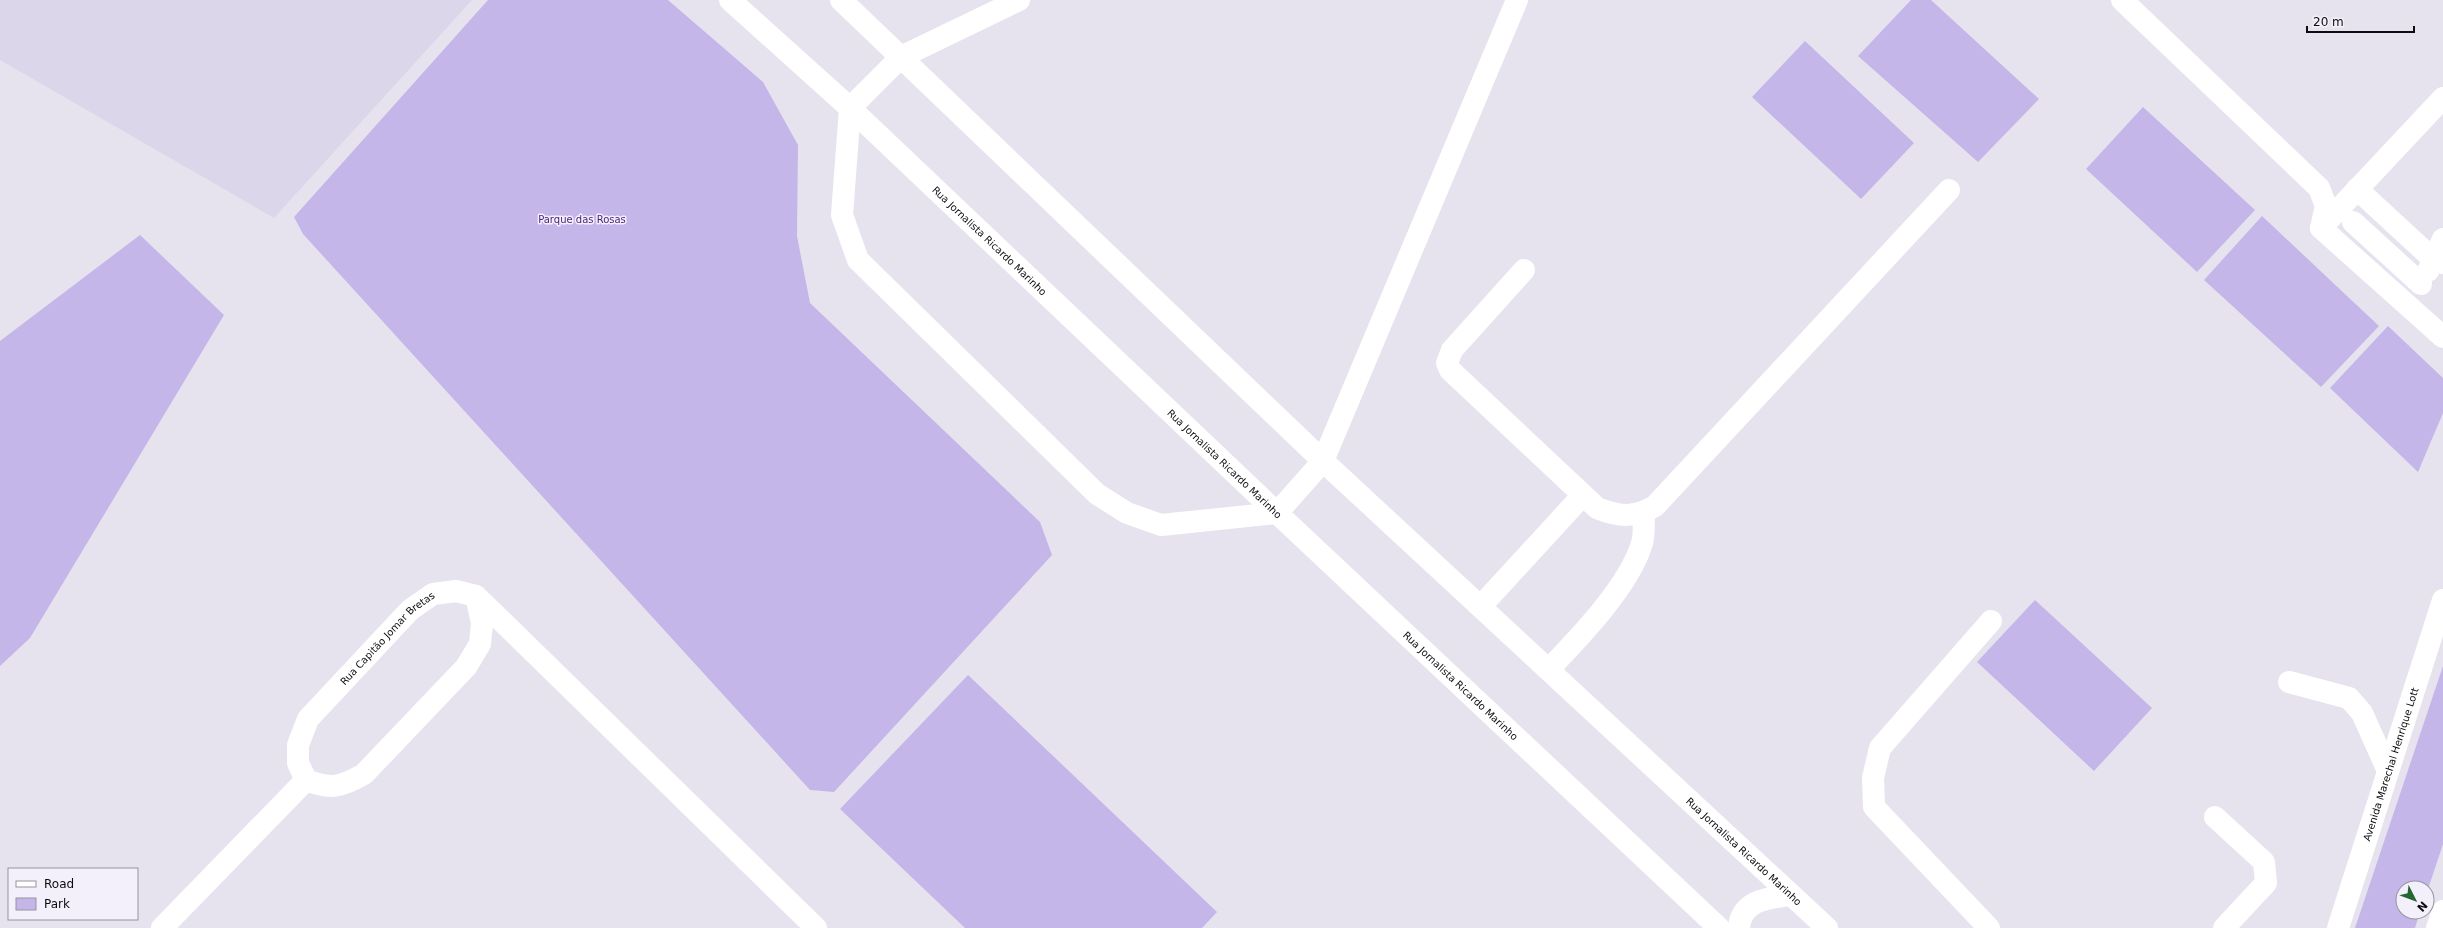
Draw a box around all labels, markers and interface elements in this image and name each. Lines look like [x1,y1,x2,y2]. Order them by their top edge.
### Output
scale bar [2307,8,2414,34]
text: 20 m [2313,15,2344,29]
street label: Rua Jornalista Ricardo Marinho [930,184,1049,297]
park label: Parque das Rosas [538,214,626,225]
street label: Rua Jornalista Ricardo Marinho [1165,407,1284,520]
street label: Rua Capitão Jomar Bretas [338,589,436,687]
street label: Rua Jornalista Ricardo Marinho [1401,629,1520,742]
street label: Avenida Marechal Henrique Lott [2361,686,2420,842]
street label: Rua Jornalista Ricardo Marinho [1684,795,1804,907]
legend [8,868,138,920]
text: Road [44,877,74,891]
north arrow [2395,880,2435,920]
text: Park [44,897,70,911]
text: N [2414,899,2430,914]

